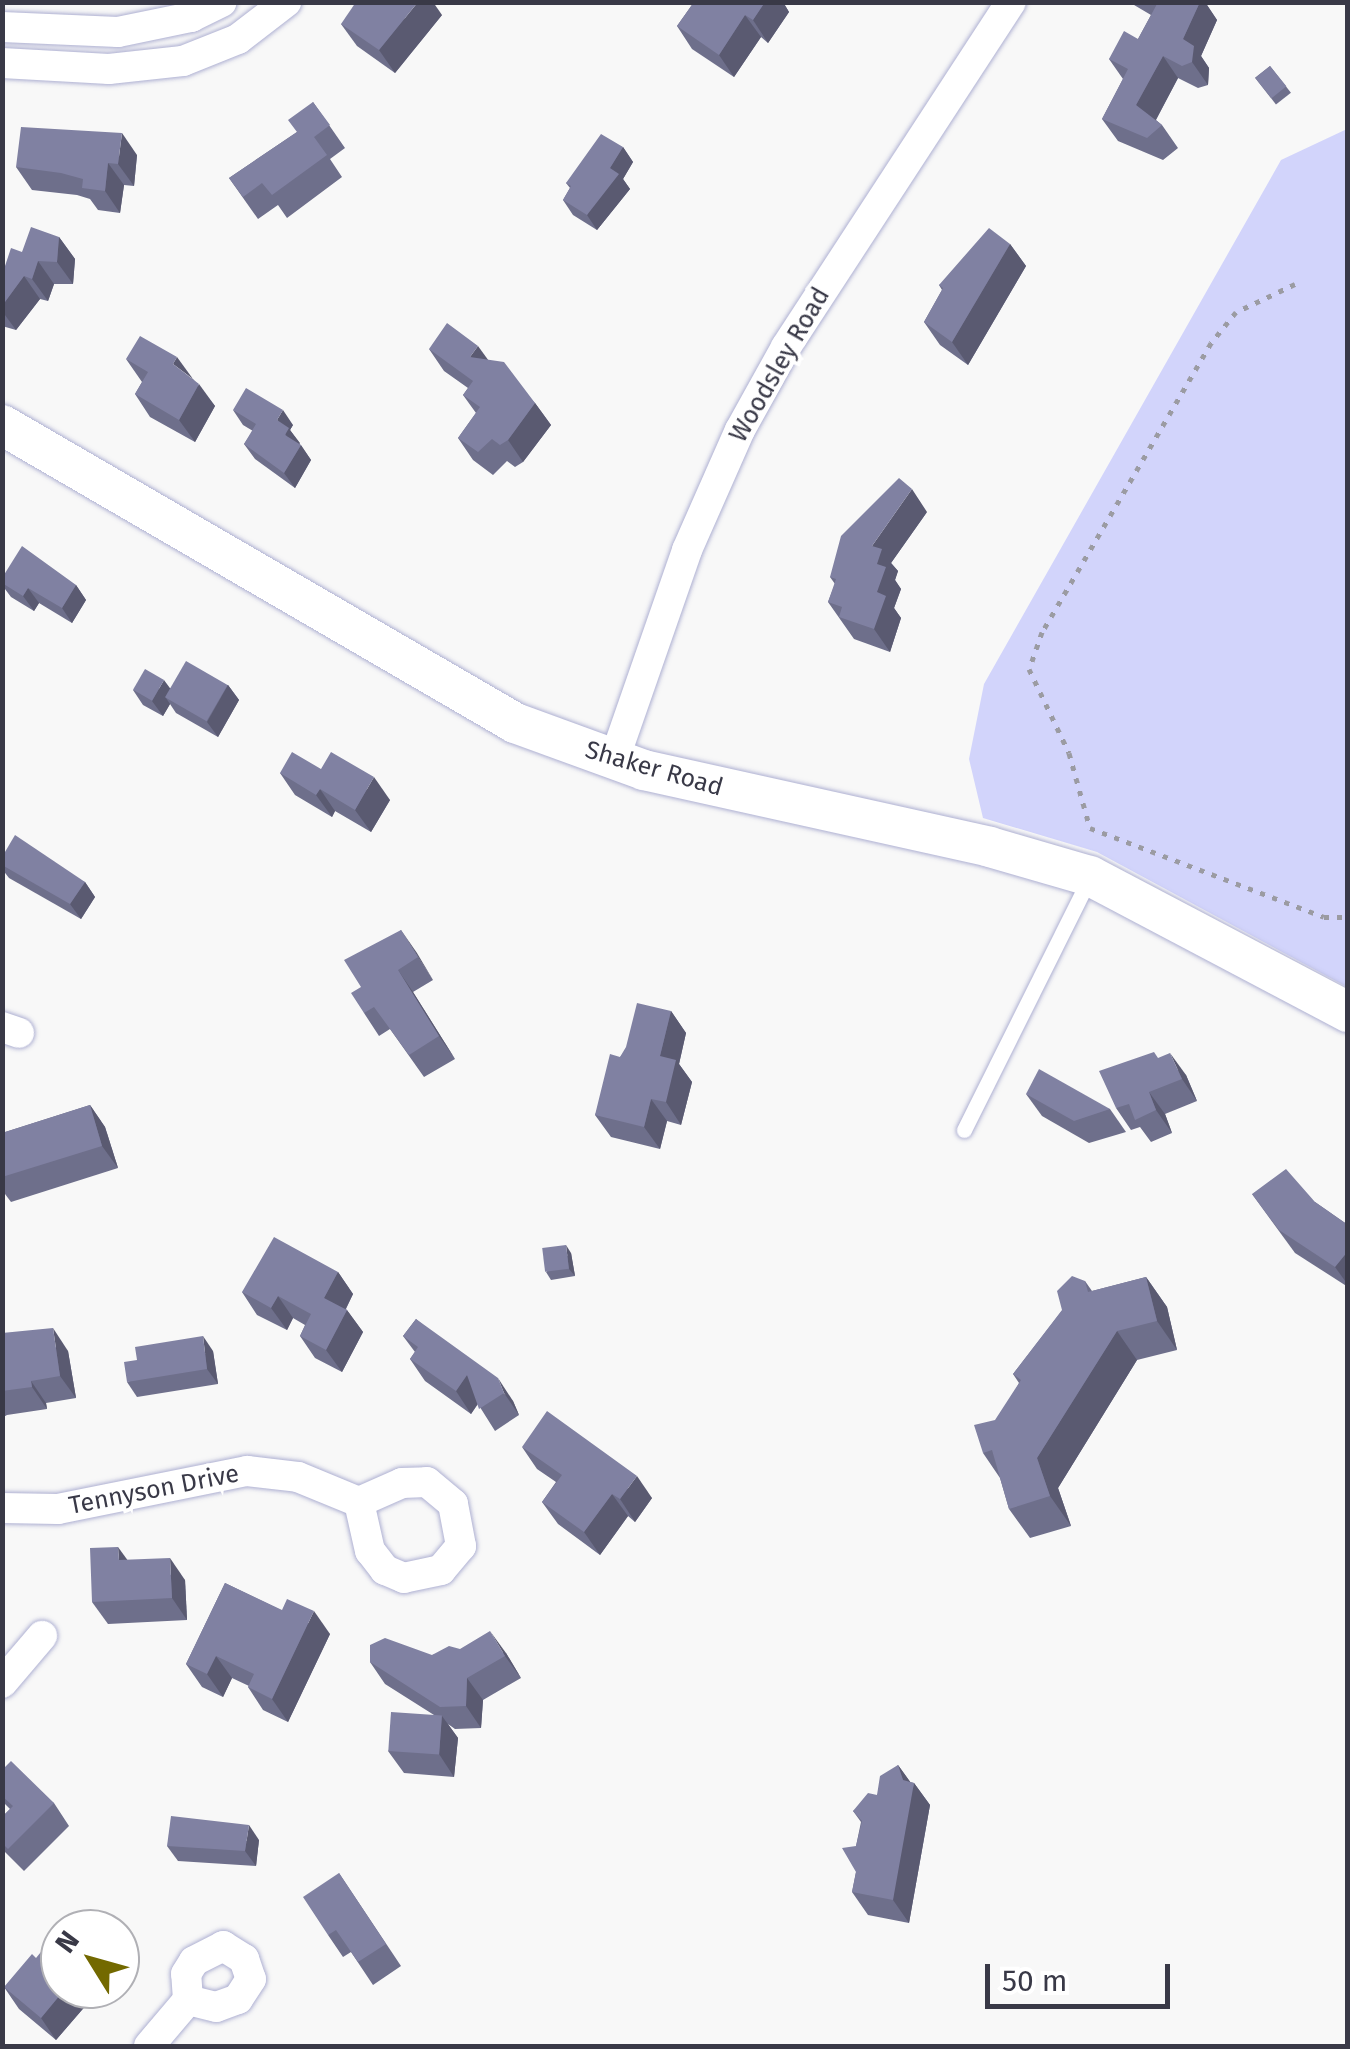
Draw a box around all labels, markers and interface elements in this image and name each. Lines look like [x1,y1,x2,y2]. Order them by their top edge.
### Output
street label: Woodsley Road [724,282,836,448]
street label: Shaker Road [582,735,726,803]
street label: Tennyson Drive [66,1459,242,1521]
north arrow [40,1909,140,2009]
text: N [48,1925,86,1959]
scale bar [990,1944,1175,2006]
text: 50 m [1002,1963,1067,1999]

